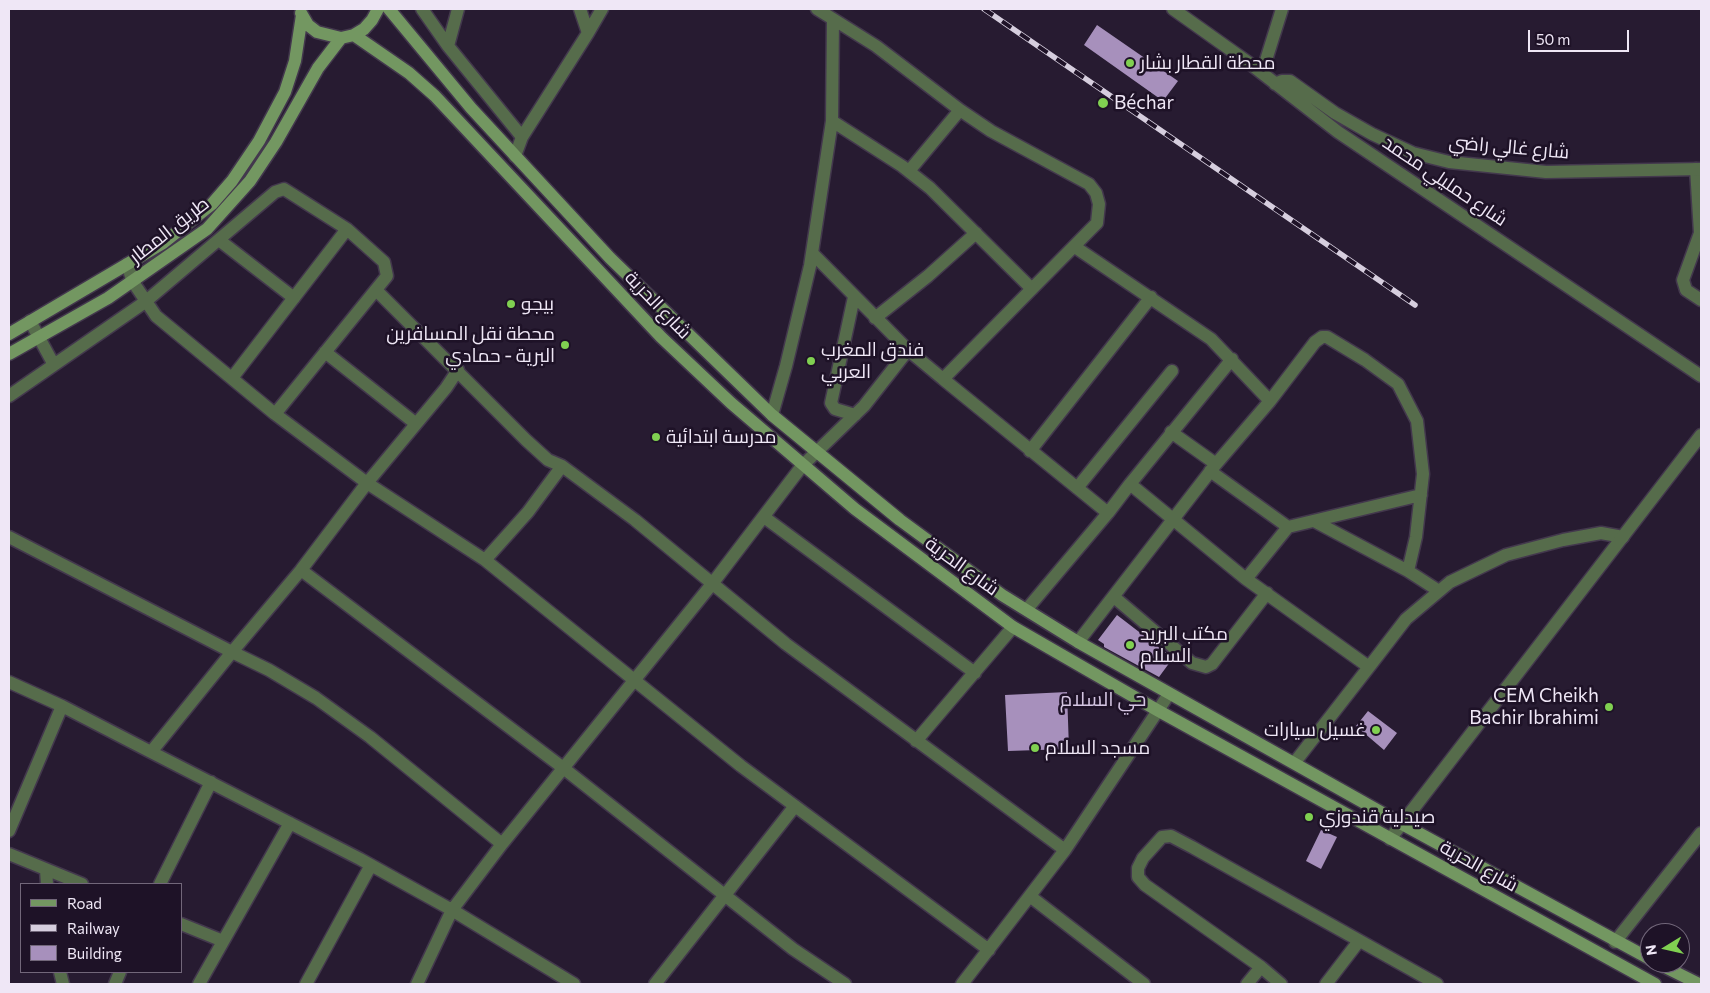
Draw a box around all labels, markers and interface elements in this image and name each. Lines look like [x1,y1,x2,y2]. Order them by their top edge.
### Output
scale bar [1530,20,1631,52]
text: 50 m [1536,30,1570,48]
place label: محطة القطار بشار [1140,52,1275,74]
marker: محطة القطار بشار [1124,57,1136,69]
place label: Béchar [1114,92,1174,114]
marker: Béchar [1096,96,1110,110]
street label: شارع غالي راضي [1448,130,1570,164]
street label: شارع حمليلي محمد [1378,131,1512,231]
street label: طريق المطار [125,192,213,268]
street label: شارع الحرية [620,266,696,344]
place label: بيجو [521,293,554,315]
marker: بيجو [505,298,517,310]
place label: محطة نقل المسافرين البرية - حمادي [386,323,555,367]
marker: محطة نقل المسافرين البرية - حمادي [559,339,571,351]
place label: فندق المغرب العربي [821,339,924,383]
marker: فندق المغرب العربي [805,355,817,367]
place label: مدرسة ابتدائية [666,426,776,448]
marker: مدرسة ابتدائية [650,431,662,443]
street label: شارع الحرية [921,532,1003,600]
place label: مكتب البريد السلام [1140,623,1228,667]
marker: مكتب البريد السلام [1124,639,1136,651]
place label: CEM Cheikh Bachir Ibrahimi [1469,685,1599,729]
district label: حي السلام [1060,687,1146,711]
marker: CEM Cheikh Bachir Ibrahimi [1603,701,1615,713]
place label: غسيل سيارات [1264,719,1366,741]
marker: غسيل سيارات [1370,724,1382,736]
place label: مسجد السلام [1045,737,1150,759]
marker: مسجد السلام [1029,742,1041,754]
place label: صيدلية قندوزي [1319,806,1435,828]
marker: صيدلية قندوزي [1303,811,1315,823]
street label: شارع الحرية [1436,835,1522,897]
legend [20,883,182,973]
text: Road [67,894,102,912]
text: Railway [67,919,120,937]
north arrow [1640,923,1690,973]
text: Building [67,944,122,962]
text: N [1641,944,1660,957]

